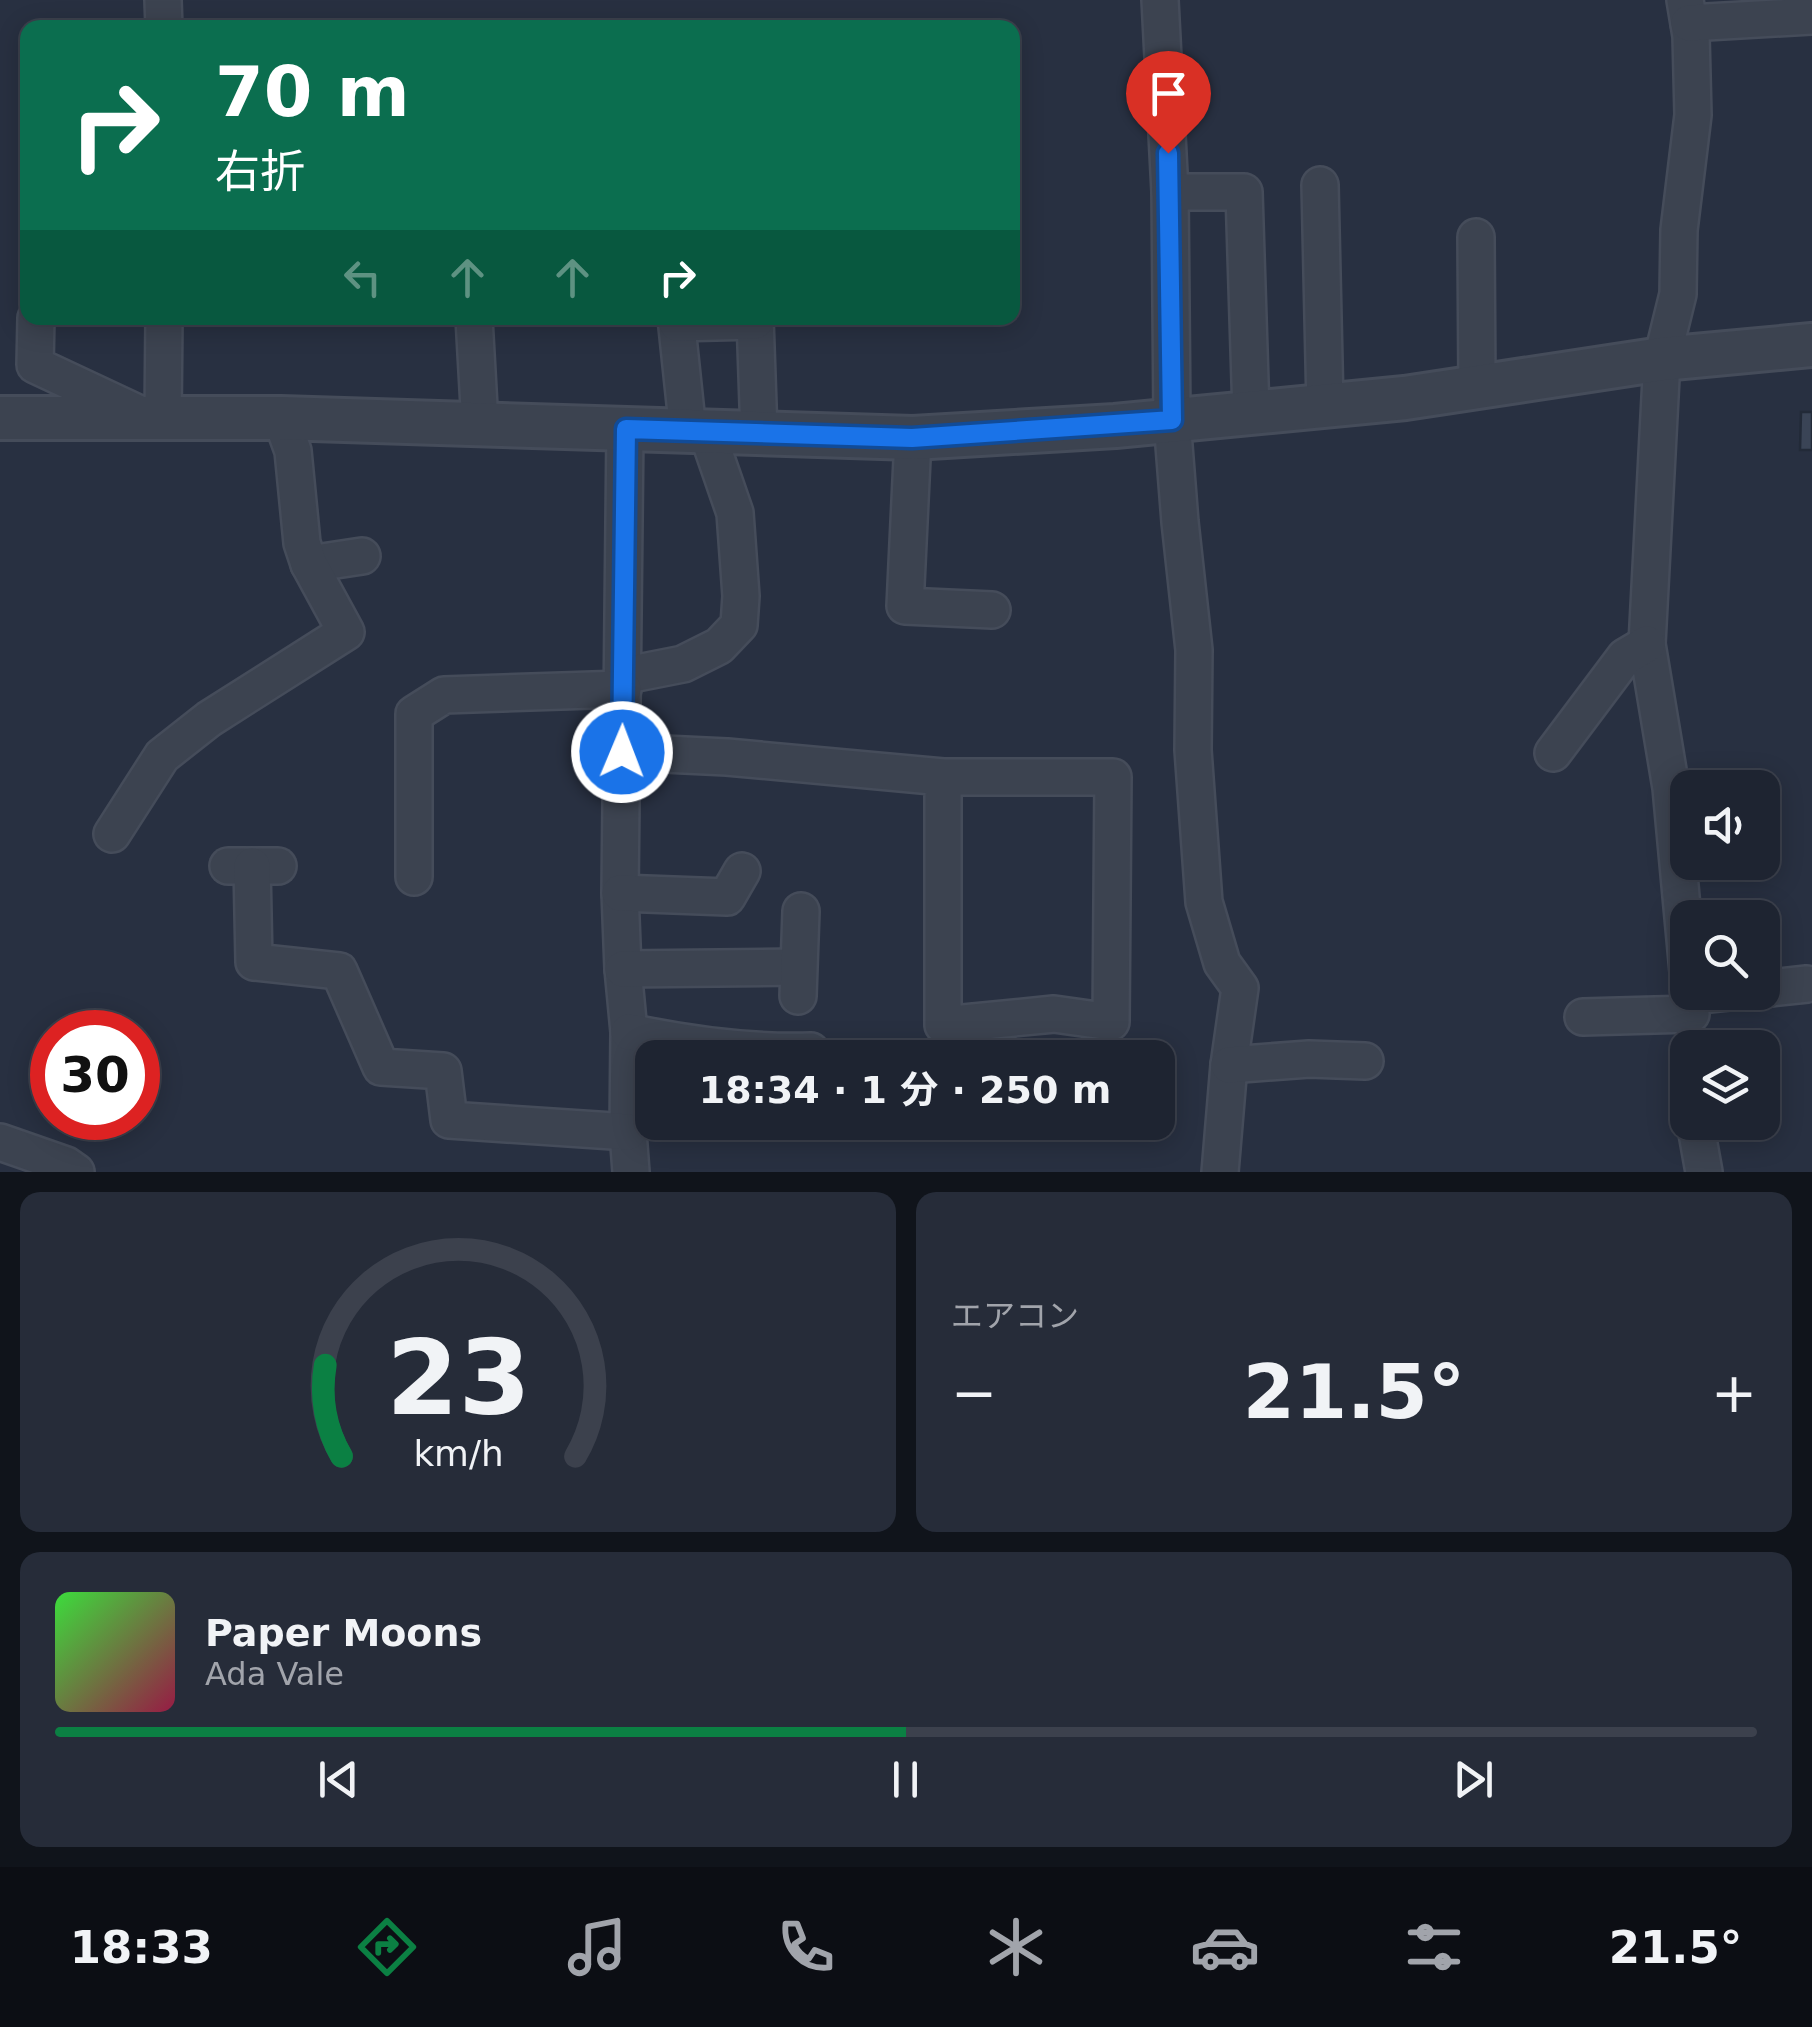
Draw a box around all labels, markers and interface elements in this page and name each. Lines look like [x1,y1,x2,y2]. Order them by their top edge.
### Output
text: 70 m [215,51,410,133]
pin [1126,51,1211,154]
icon: right [50,60,180,190]
icon: arrive [1141,66,1196,121]
text: 右折 [215,145,305,198]
icon: left [335,250,390,305]
icon: ahead [440,250,495,305]
icon: ahead [545,250,600,305]
icon: right [650,250,705,305]
position arrow [570,700,674,804]
map controls [1670,770,1780,1140]
button: sound [1670,770,1780,880]
button: search [1670,900,1780,1010]
speed limit sign: 30 [30,1010,160,1140]
button: layers [1670,1030,1780,1140]
text: 18:34 · 1 分 · 250 m [699,1068,1111,1112]
text: エアコン [951,1297,1079,1335]
text: 23 [386,1317,530,1439]
text: 21.5° [1243,1348,1465,1436]
text: − [951,1361,997,1425]
text: + [1711,1361,1757,1425]
text: km/h [413,1433,503,1474]
text: Paper Moons [205,1611,482,1655]
text: Ada Vale [205,1655,344,1693]
icon: previous [311,1752,366,1807]
icon: pause [878,1752,933,1807]
icon: next [1446,1752,1501,1807]
icon: directions [352,1912,422,1982]
icon: music [562,1912,632,1982]
icon: phone [771,1912,841,1982]
icon: climate [981,1912,1051,1982]
icon: car [1190,1912,1260,1982]
icon: filters [1399,1912,1469,1982]
text: 18:33 [70,1921,213,1974]
text: 21.5° [1609,1921,1742,1974]

